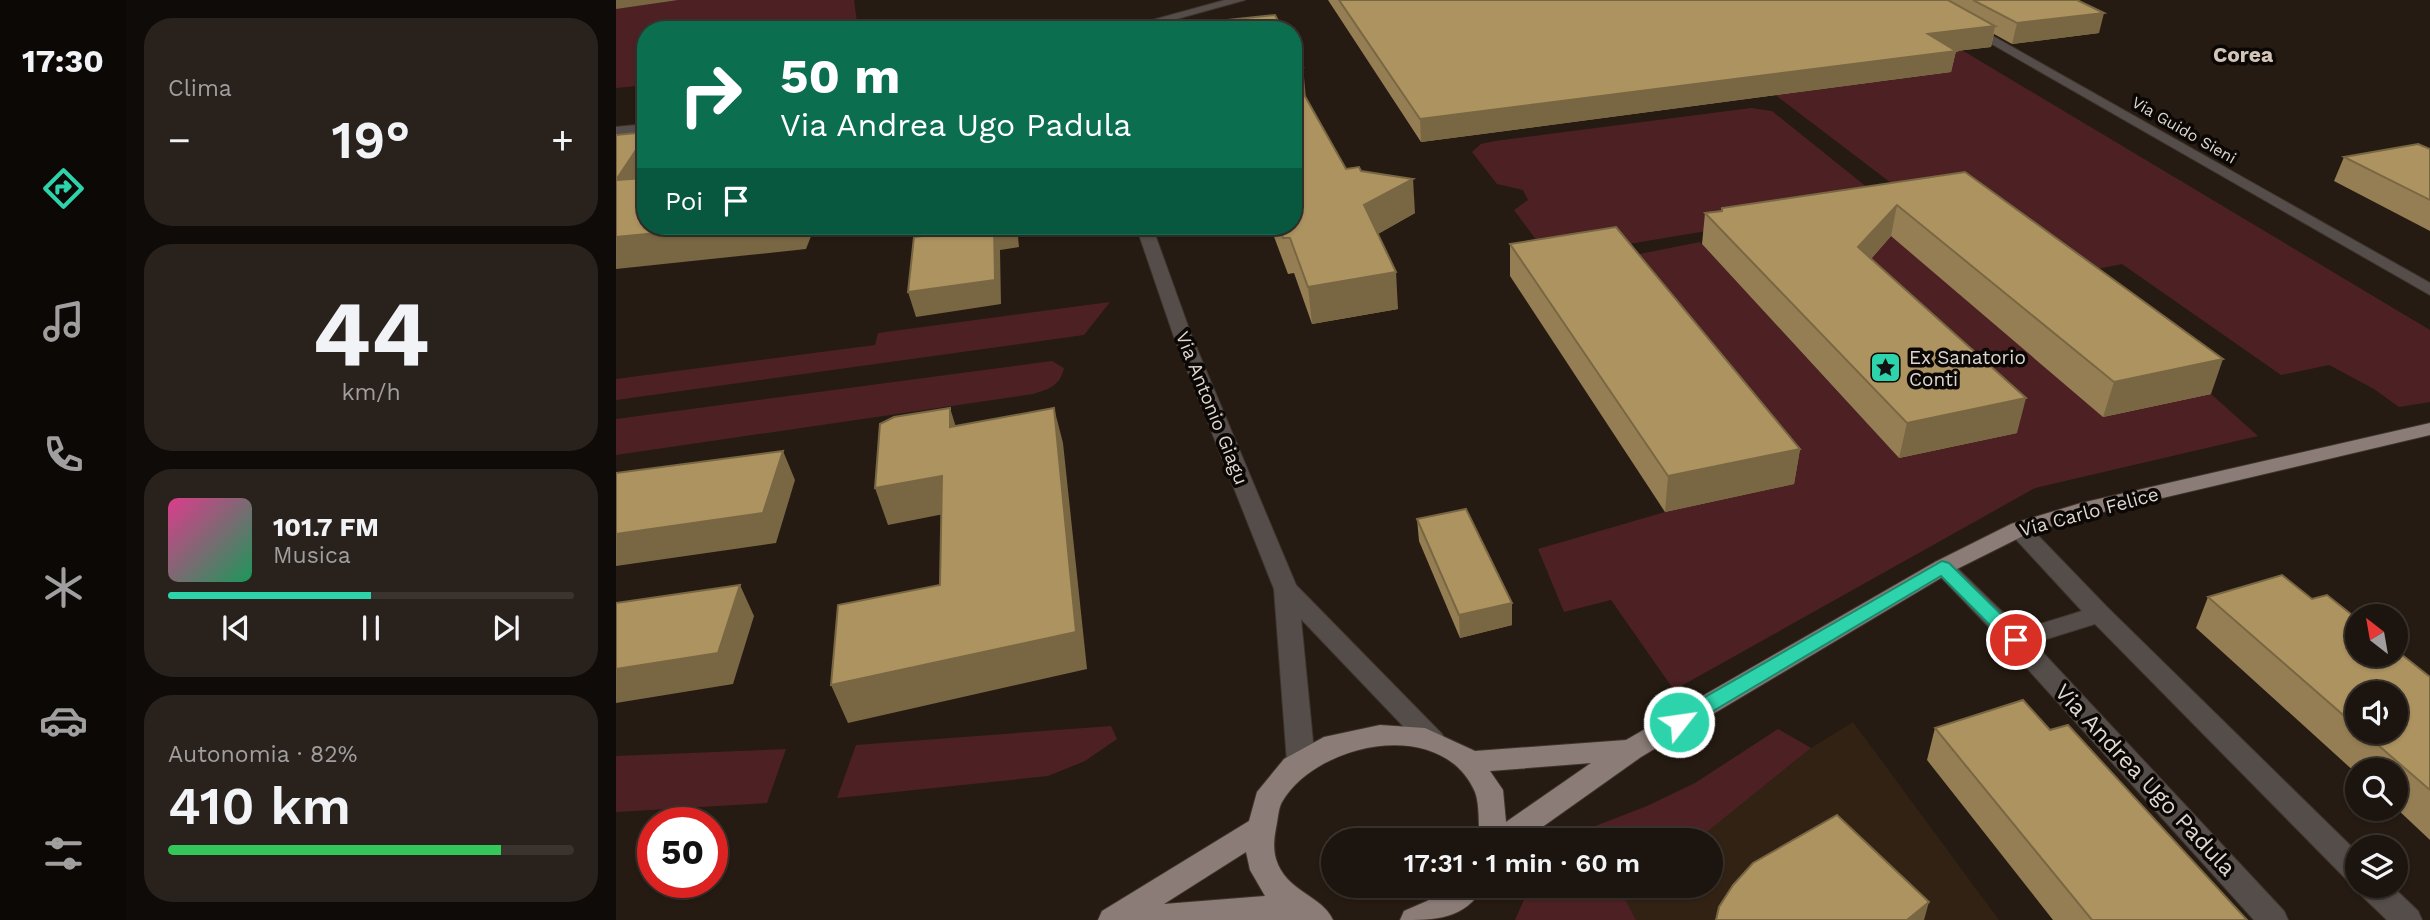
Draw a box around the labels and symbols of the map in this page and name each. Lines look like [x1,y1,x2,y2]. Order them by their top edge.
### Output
district label: Corea [2213,42,2274,67]
street label: Via Guido Sieni [2128,92,2240,168]
street label: Via Antonio Giagu [1171,328,1253,488]
place label: Ex Sanatorio Conti [1909,346,2026,391]
place icon: Ex Sanatorio Conti [1869,351,1903,385]
street label: Via Carlo Felice [2017,482,2161,542]
north arrow [2345,604,2408,667]
pin [1986,610,2046,670]
street label: Via Andrea Ugo Padula [2049,678,2241,882]
position arrow [1642,685,1716,759]
speed limit sign: 50 [637,807,728,898]

